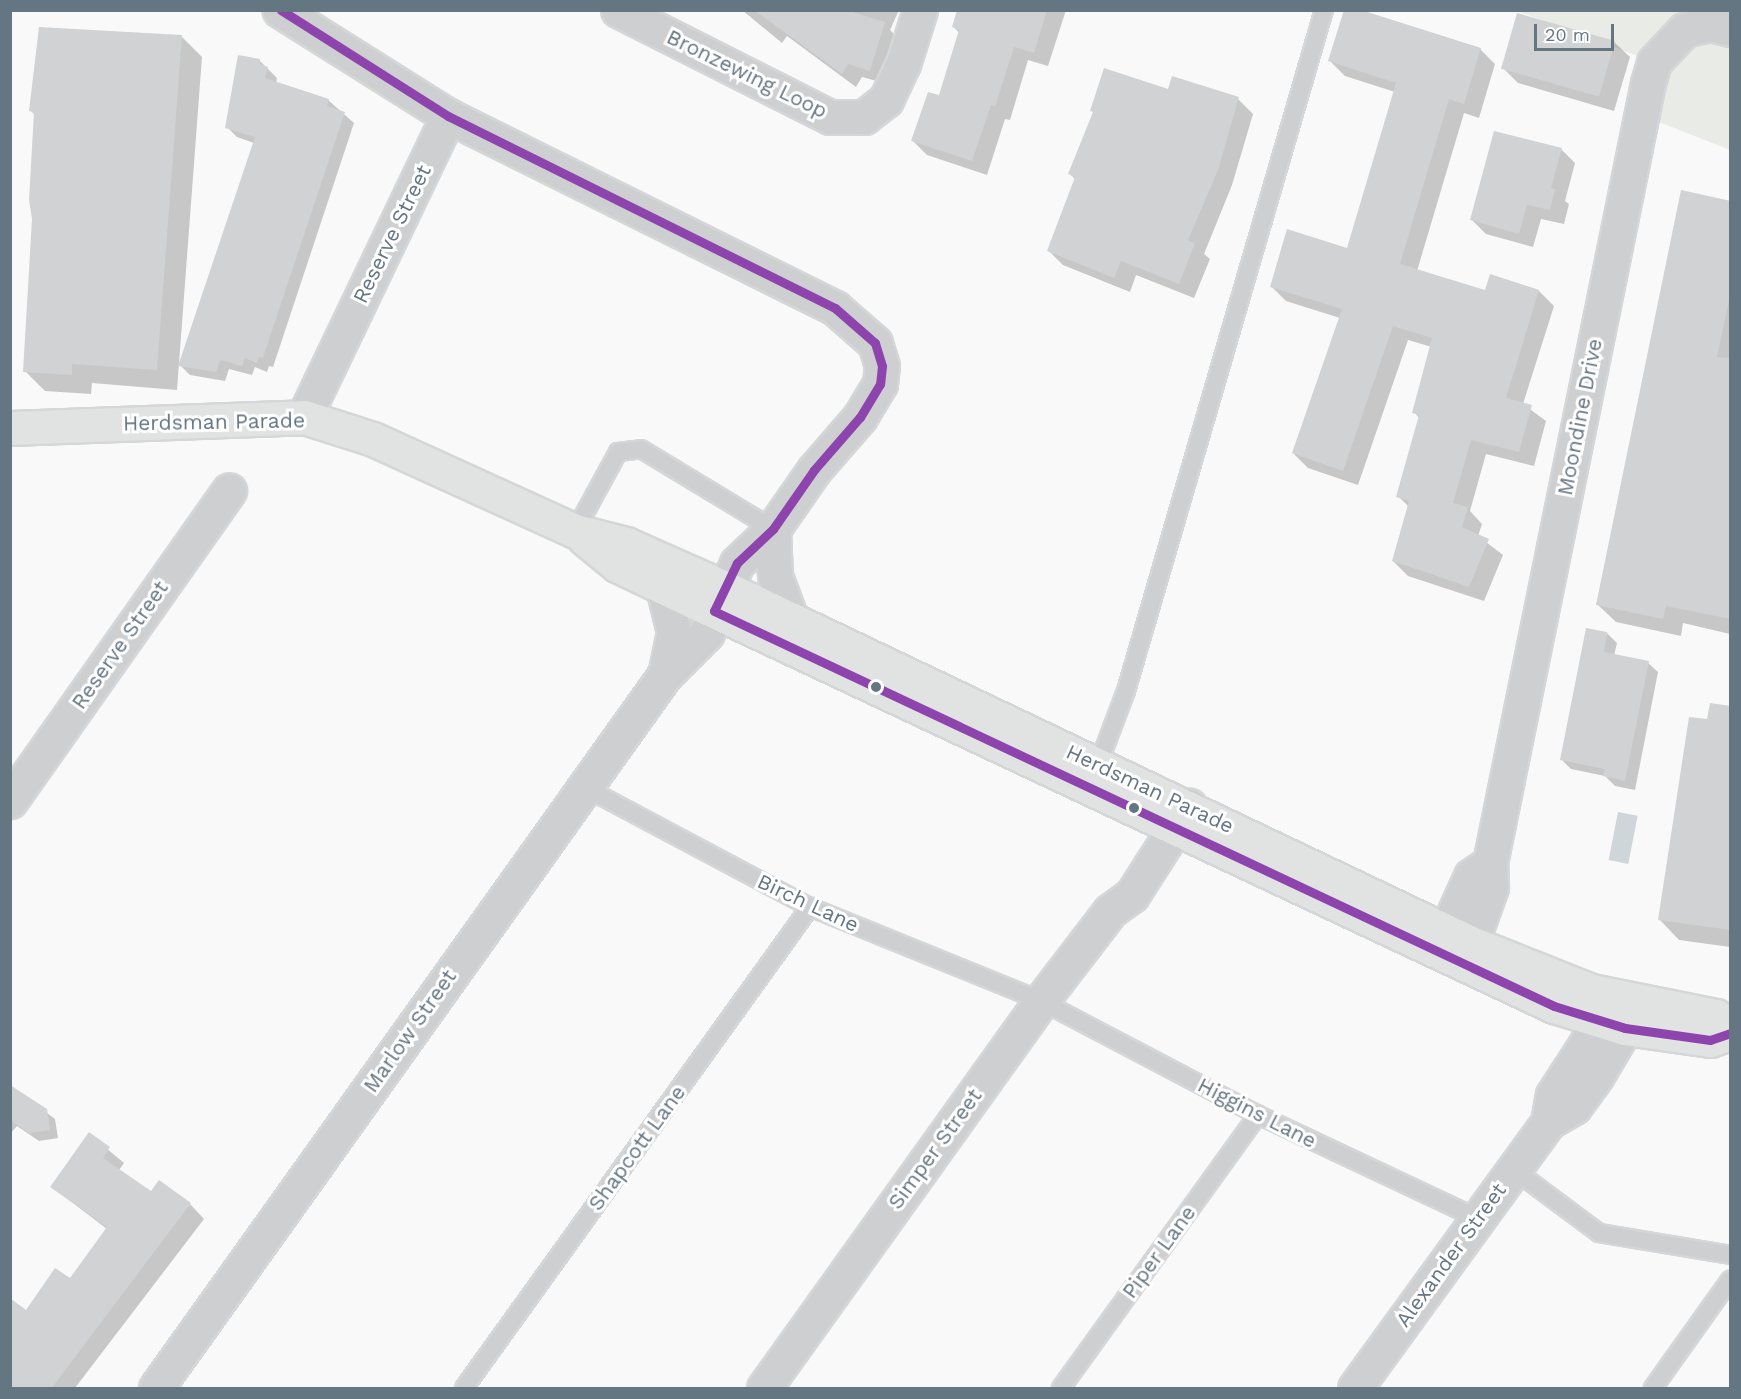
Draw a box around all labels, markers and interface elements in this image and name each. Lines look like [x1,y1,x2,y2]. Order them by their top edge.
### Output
scale bar [1537,12,1616,50]
street label: Bronzewing Loop [663,24,831,124]
text: 20 m [1545,24,1590,45]
street label: Reserve Street [348,161,436,307]
street label: Moondine Drive [1552,336,1608,498]
street label: Herdsman Parade [123,408,305,436]
street label: Reserve Street [66,576,174,714]
unlabelled marker [870,681,882,693]
street label: Herdsman Parade [1062,739,1238,839]
unlabelled marker [1128,802,1140,814]
street label: Birch Lane [753,869,863,937]
street label: Marlow Street [358,964,462,1098]
street label: Higgins Lane [1193,1072,1321,1154]
street label: Shapcott Lane [583,1080,691,1216]
street label: Simper Street [883,1084,987,1214]
street label: Alexander Street [1390,1178,1512,1332]
street label: Piper Lane [1117,1201,1201,1303]

